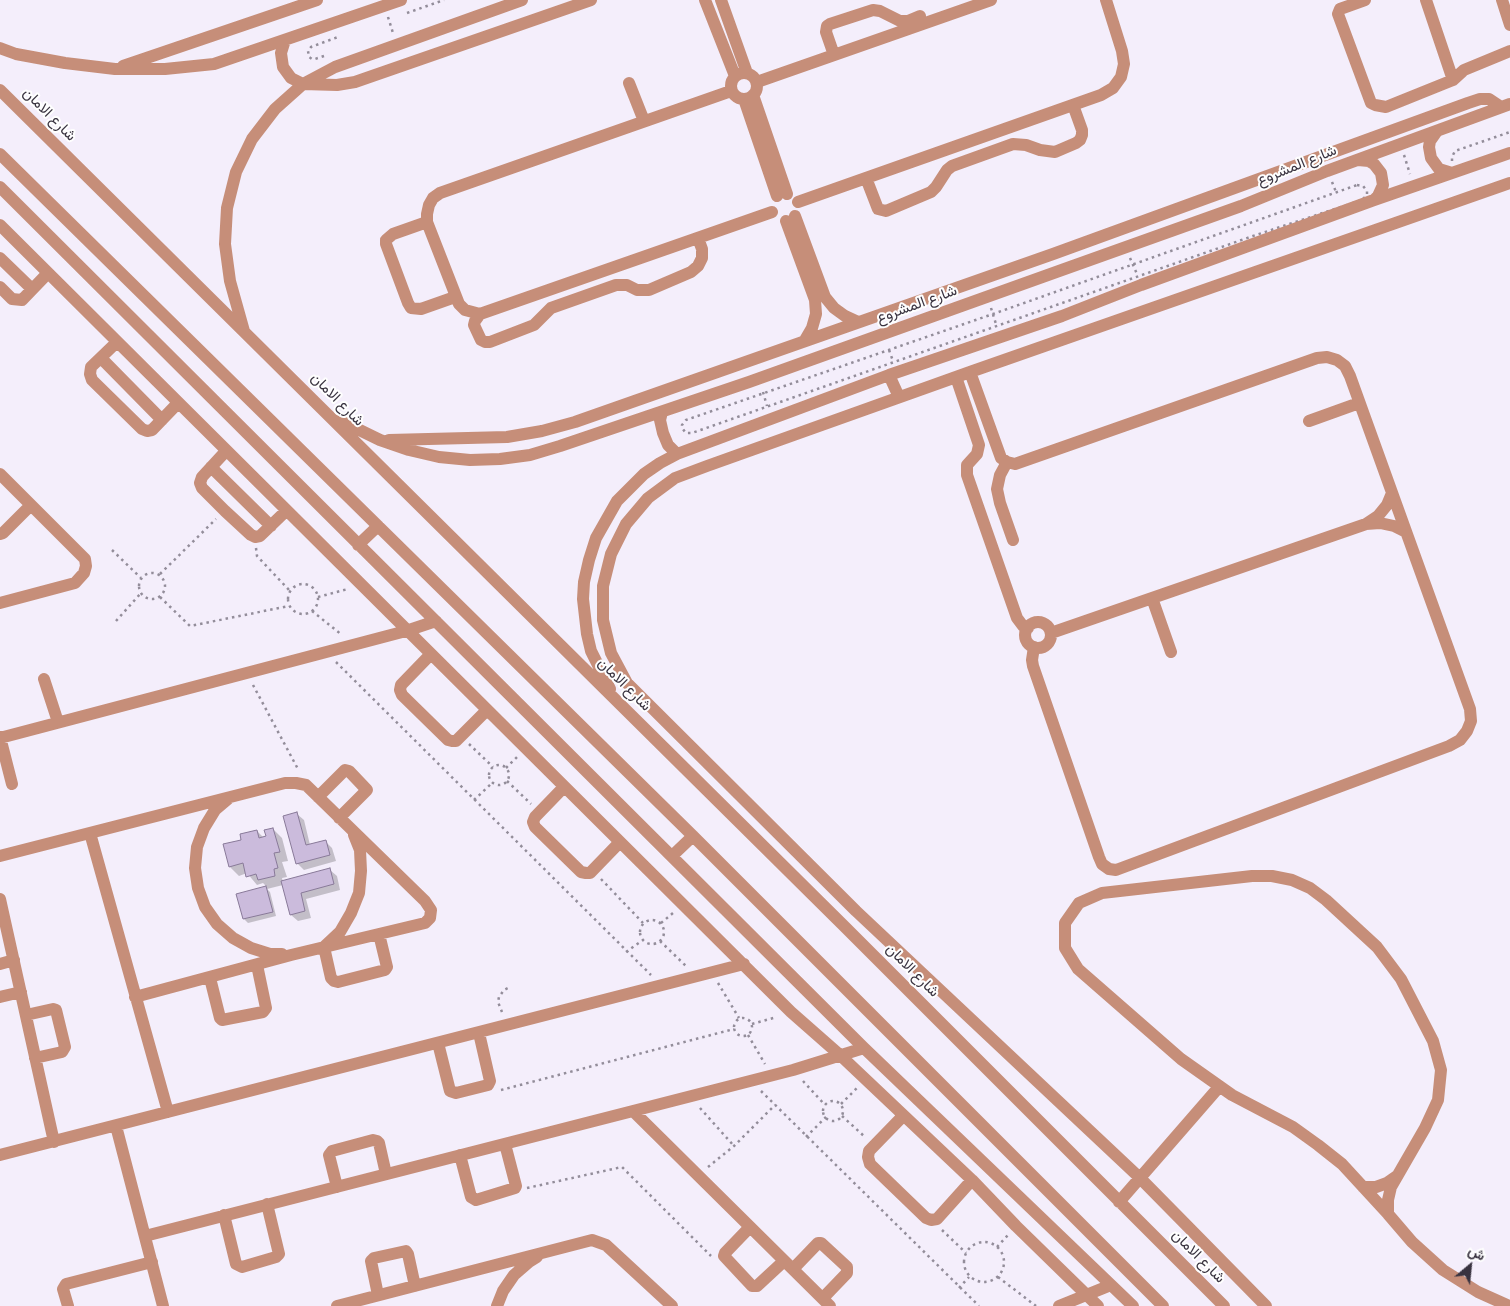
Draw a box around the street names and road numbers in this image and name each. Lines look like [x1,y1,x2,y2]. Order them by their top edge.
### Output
street label: شارع الامان [19,85,79,145]
street label: شارع المشروع [1254,142,1340,190]
street label: شارع المشروع [874,282,960,328]
street label: شارع الامان [307,370,367,430]
street label: شارع الامان [594,655,654,715]
street label: شارع الامان [882,941,942,1001]
street label: شارع الامان [1168,1227,1228,1287]

